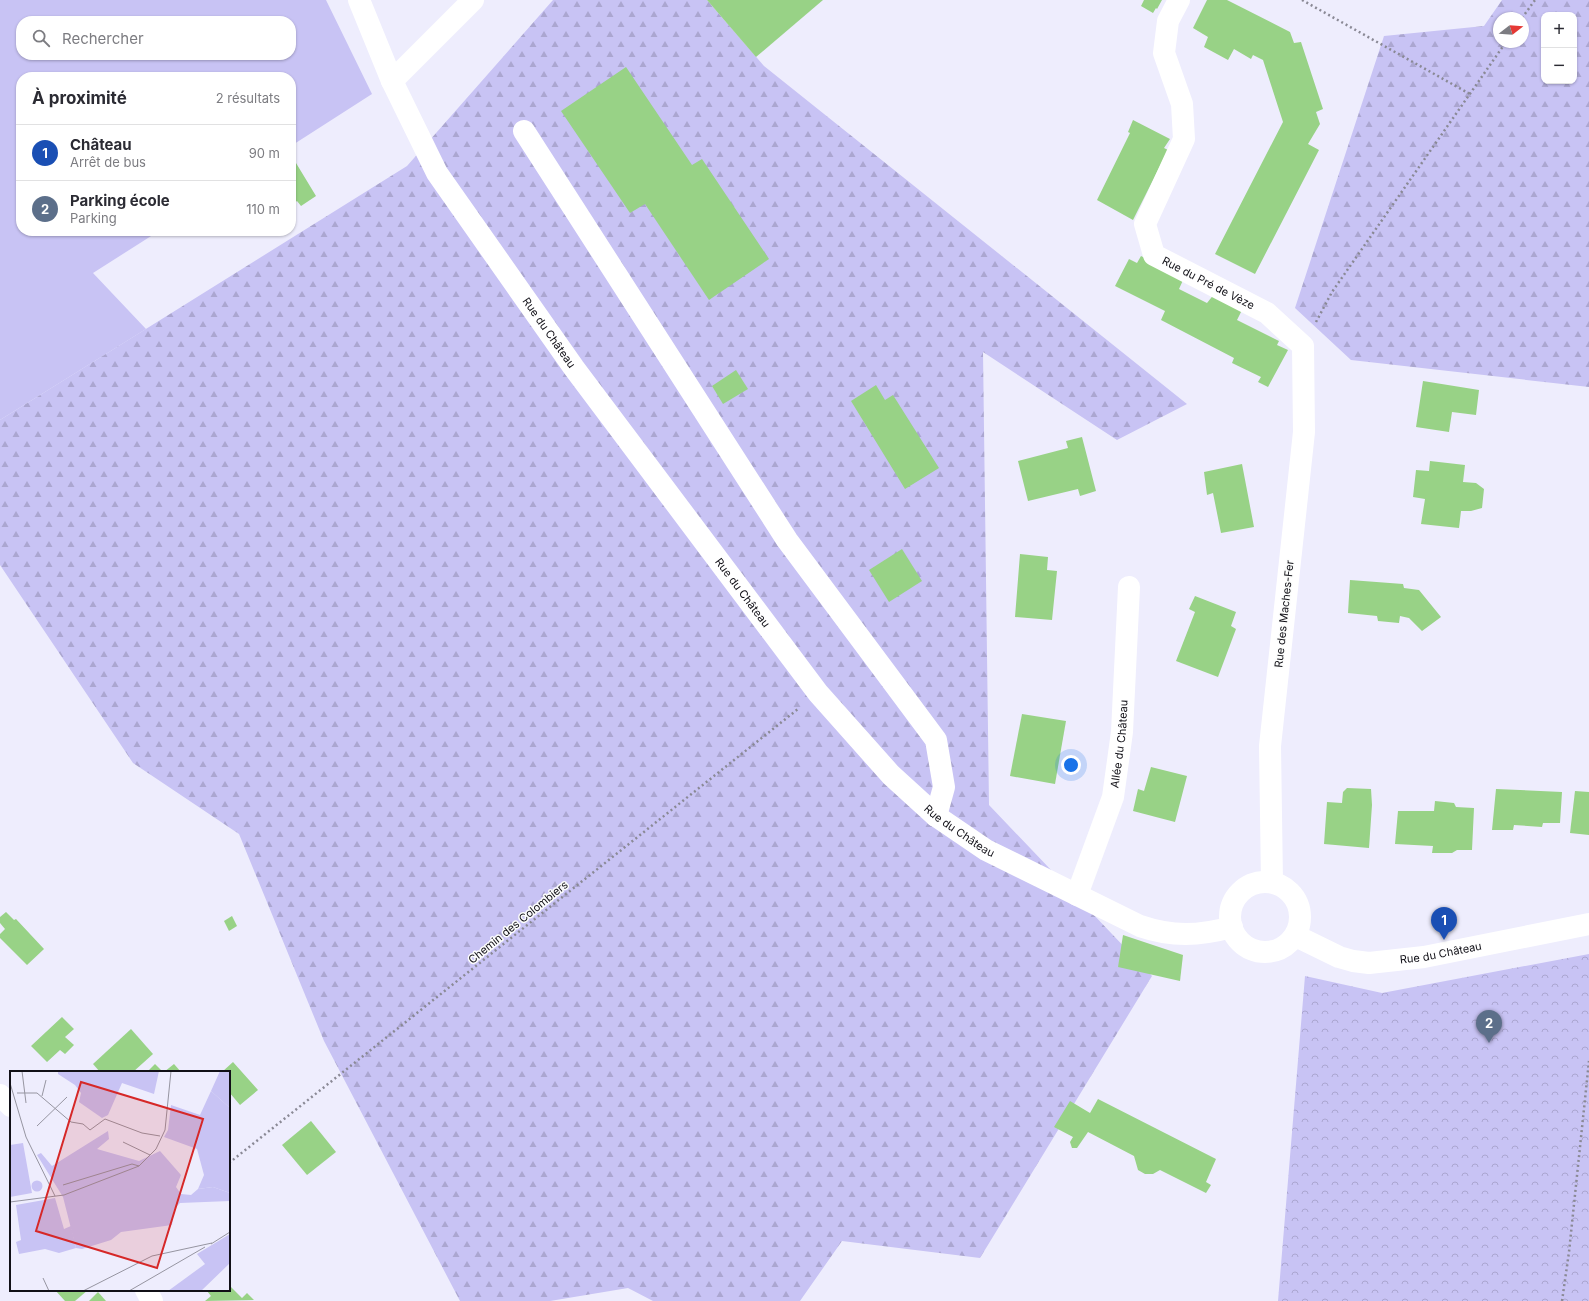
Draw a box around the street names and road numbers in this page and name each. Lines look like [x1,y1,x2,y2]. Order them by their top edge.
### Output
street label: Rue du Pré de Vèze [1160,253,1257,312]
street label: Rue du Château [520,295,579,371]
street label: Rue du Château [712,555,773,630]
street label: Rue des Maches-Fer [1271,560,1297,668]
street label: Allée du Château [1107,699,1131,789]
street label: Rue du Château [921,802,997,860]
street label: Chemin des Colombiers [465,877,571,967]
street label: Rue du Château [1399,939,1483,967]

